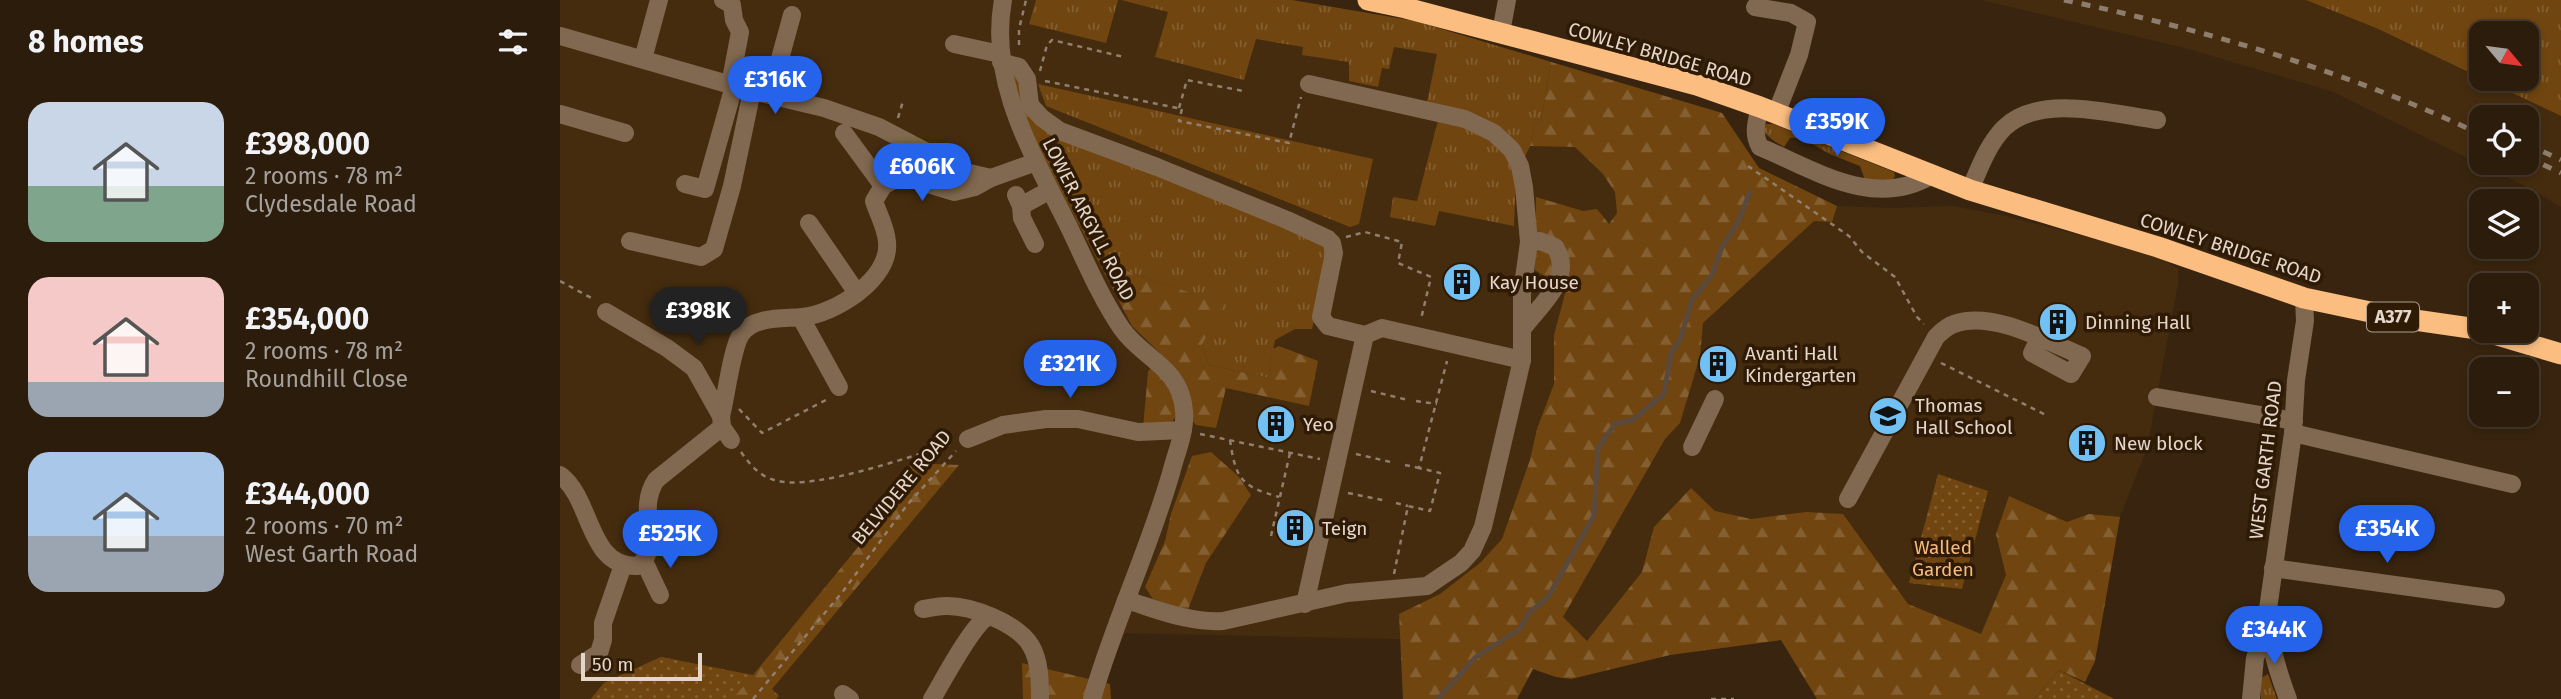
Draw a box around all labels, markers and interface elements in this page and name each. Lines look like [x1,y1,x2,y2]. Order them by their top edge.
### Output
street label: COWLEY BRIDGE ROAD [1566,17,1754,92]
north arrow [2469,21,2539,91]
map controls [2469,21,2539,427]
icon: filters [494,23,532,61]
text: 8 homes [28,24,144,60]
pin: £316K [726,57,824,116]
text: £316K [744,65,806,93]
pin: £359K [1788,99,1886,158]
button: locate [2469,105,2539,175]
text: £359K [1805,107,1869,135]
text: £398,000 [245,126,370,162]
icon: home [84,130,168,214]
street label: LOWER ARGYLL ROAD [1038,134,1140,305]
pin: £606K [873,144,971,203]
text: £606K [889,152,955,180]
text: 2 rooms · 78 m² [245,162,403,190]
button: layers [2469,189,2539,259]
text: Clydesdale Road [245,190,417,218]
street label: COWLEY BRIDGE ROAD [2137,208,2325,289]
building icon: Kay House [1441,261,1483,303]
place label: Kay House [1489,271,1579,294]
button: + [2469,273,2539,343]
pin: £398K [649,288,747,347]
text: £398K [666,296,730,324]
text: £354,000 [245,301,369,337]
building icon: Dinning Hall [2037,301,2079,343]
road number: A377 [2367,302,2419,332]
icon: home [84,305,168,389]
place label: Dinning Hall [2085,311,2191,334]
text: 2 rooms · 78 m² [245,337,403,365]
pin: £321K [1021,340,1119,400]
place label: Avanti Hall Kindergarten [1745,342,1857,387]
building icon: Avanti Hall Kindergarten [1697,343,1739,385]
text: £321K [1040,349,1100,377]
button: − [2469,357,2539,427]
text: Roundhill Close [245,365,408,393]
street label: WEST GARTH ROAD [2244,379,2287,541]
place label: Thomas Hall School [1915,394,2013,439]
school or university icon: Thomas Hall School [1867,395,1909,437]
building icon: Yeo [1255,403,1297,445]
place label: Yeo [1303,413,1334,436]
building icon: New block [2066,422,2108,464]
street label: BELVIDERE ROAD [847,425,956,549]
place label: New block [2114,432,2203,455]
text: £344,000 [245,476,370,512]
icon: home [84,480,168,564]
pin: £354K [2338,505,2436,565]
building icon: Teign [1274,507,1316,549]
pin: £525K [621,510,719,570]
text: 2 rooms · 70 m² [245,512,403,540]
text: £354K [2355,514,2419,542]
place label: Teign [1322,517,1368,540]
text: £525K [639,519,701,547]
park label: Walled Garden [1912,536,1974,581]
text: West Garth Road [245,540,418,568]
pin: £344K [2225,606,2323,666]
text: £344K [2242,615,2306,643]
scale bar [581,650,702,682]
text: 50 m [592,653,633,676]

